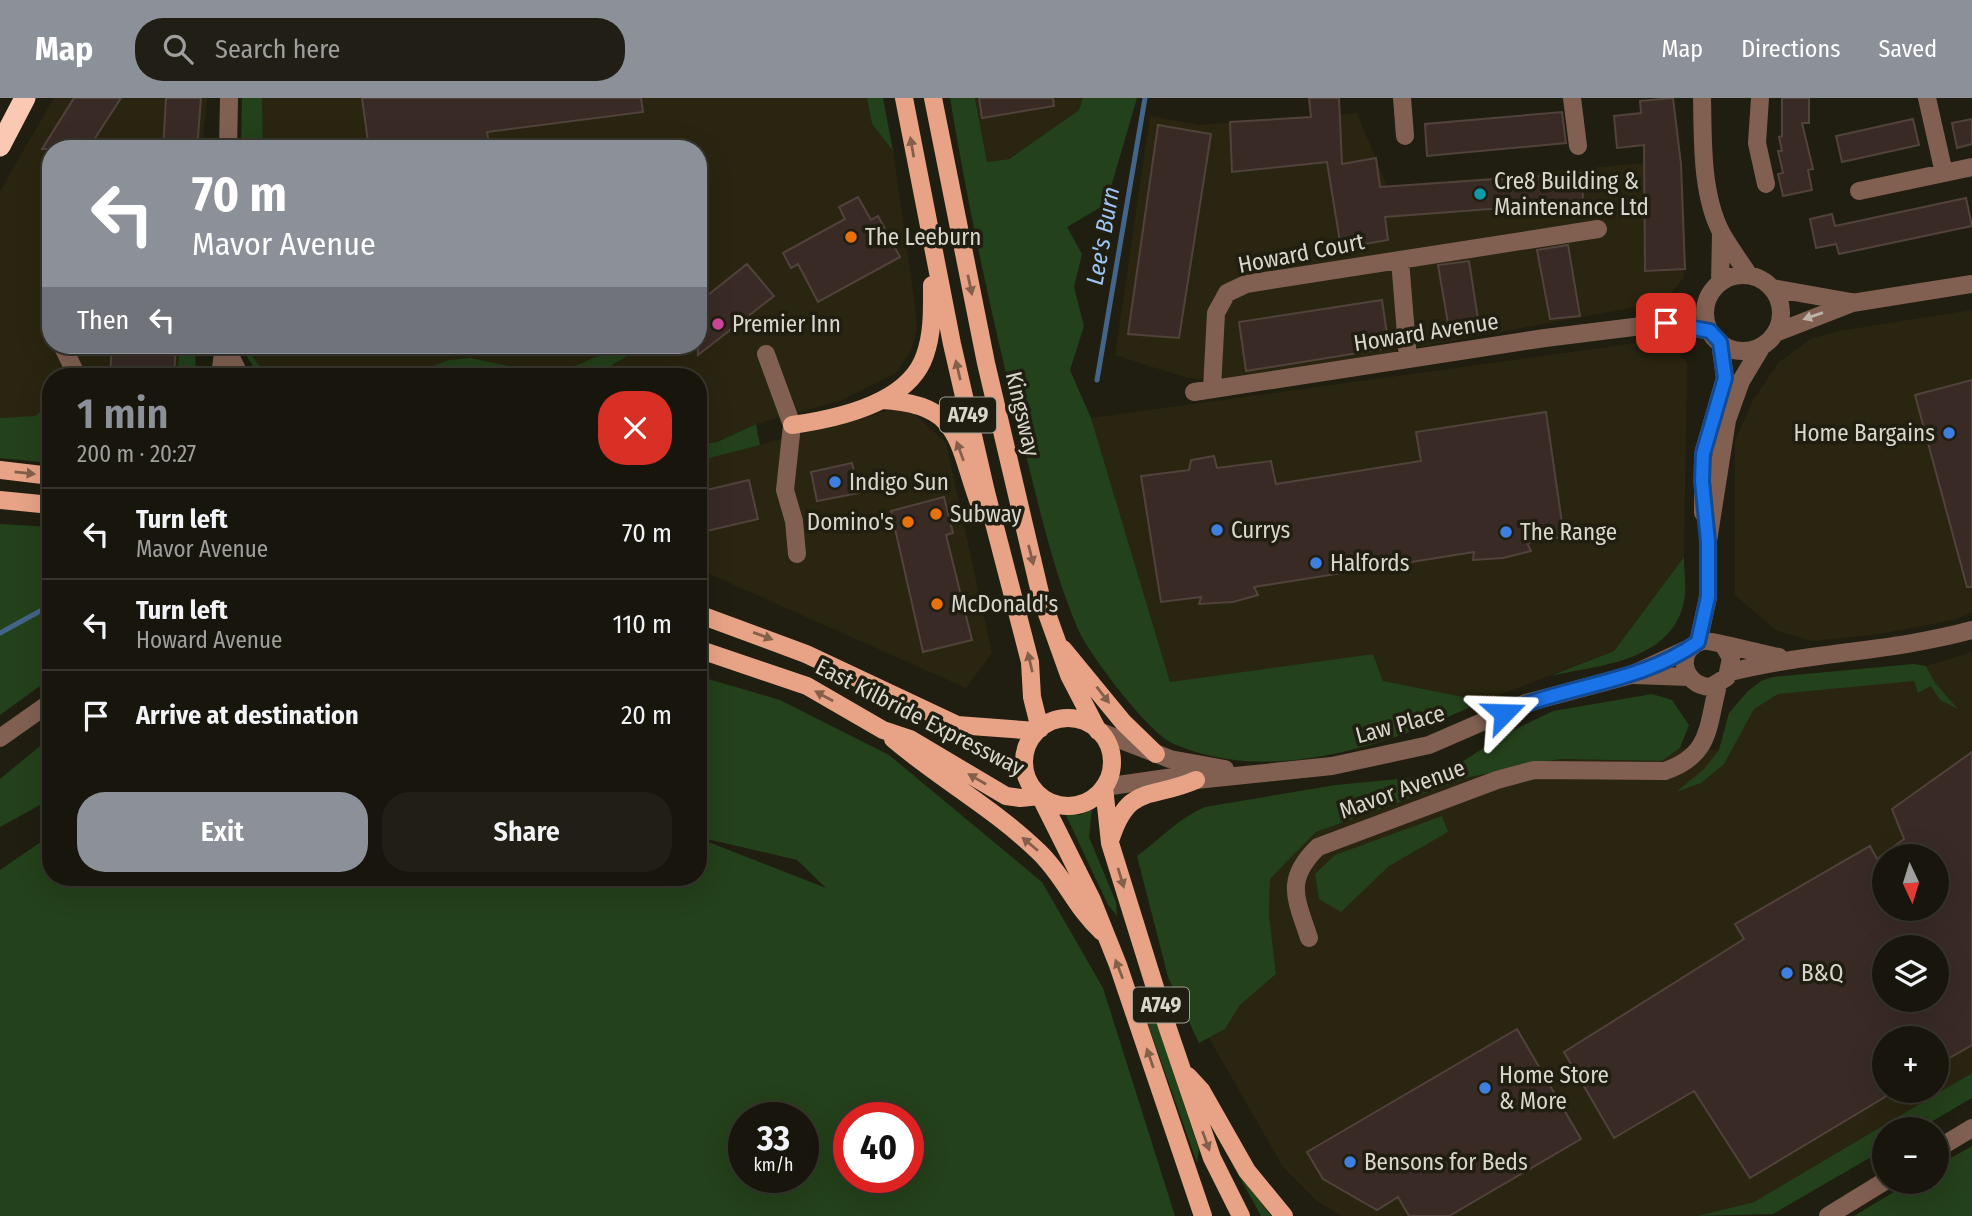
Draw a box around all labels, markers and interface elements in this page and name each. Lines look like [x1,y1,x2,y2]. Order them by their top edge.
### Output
search box [135,18,625,81]
text: Map [35,29,93,69]
icon: search [159,30,197,68]
text: Search here [215,34,340,65]
text: Map [1662,35,1703,63]
text: Directions [1741,35,1840,63]
text: Saved [1878,35,1937,63]
one-way arrow [907,136,918,158]
text: 70 m [192,165,287,224]
place label: Cre8 Building & Maintenance Ltd [1494,167,1649,221]
icon: left [77,168,168,259]
water label: Lee's Burn [1081,185,1125,287]
marker: Cre8 Building & Maintenance Ltd [1472,186,1488,202]
place label: The Leeburn [865,223,981,251]
text: Mavor Avenue [192,225,376,263]
street label: Howard Court [1235,227,1367,279]
marker: The Leeburn [843,229,859,245]
one-way arrow [964,274,975,296]
pin [1636,293,1696,353]
icon: left [143,301,181,339]
icon: arrive [1647,304,1685,342]
text: Then [77,305,129,336]
street label: Howard Avenue [1352,307,1500,357]
place label: Premier Inn [732,310,841,338]
one-way arrow [1803,311,1824,322]
marker: Premier Inn [710,316,726,332]
one-way arrow [952,358,963,380]
street label: Kingsway [1000,369,1047,460]
text: 1 min [77,389,168,439]
button: close [598,391,672,465]
road number: A749 [940,398,996,432]
place label: Home Bargains [1794,419,1935,447]
marker: Home Bargains [1941,425,1957,441]
text: 200 m · 20:27 [77,440,196,468]
one-way arrow [954,441,965,462]
one-way arrow [15,467,37,478]
place label: Indigo Sun [849,468,949,496]
marker: Indigo Sun [827,474,843,490]
place label: Subway [950,500,1022,528]
text: Turn left [136,504,228,535]
marker: Subway [928,506,944,522]
place label: Domino's [807,508,894,536]
marker: Domino's [900,514,916,530]
icon: left [77,515,115,553]
place label: Currys [1231,516,1290,544]
text: 70 m [622,518,672,549]
place label: The Range [1520,518,1617,546]
marker: Currys [1209,522,1225,538]
marker: The Range [1498,524,1514,540]
text: Mavor Avenue [136,535,268,563]
one-way arrow [1026,544,1037,566]
place label: Halfords [1330,549,1410,577]
marker: Halfords [1308,555,1324,571]
place label: McDonald's [951,590,1059,618]
text: Turn left [136,595,228,626]
marker: McDonald's [929,596,945,612]
icon: left [77,606,115,644]
text: 110 m [612,609,672,640]
text: Howard Avenue [136,626,282,654]
one-way arrow [752,631,773,642]
one-way arrow [1024,651,1035,673]
street label: East Kilbride Expressway [811,652,1030,782]
position arrow [1467,676,1541,750]
one-way arrow [1096,686,1110,704]
one-way arrow [814,690,833,702]
icon: arrive [77,697,115,735]
street label: Law Place [1352,699,1448,749]
text: Arrive at destination [136,700,359,731]
text: 20 m [621,700,672,731]
street label: Mavor Avenue [1335,753,1469,825]
one-way arrow [967,773,986,785]
button: Exit [77,792,368,872]
button: Share [382,792,672,872]
one-way arrow [1021,837,1038,852]
north arrow [1872,844,1950,920]
map controls [1872,844,1949,1194]
one-way arrow [1116,868,1126,889]
button: layers [1872,935,1949,1012]
one-way arrow [1113,958,1124,979]
place label: B&Q [1801,959,1843,987]
marker: B&Q [1779,965,1795,981]
road number: A749 [1133,988,1189,1023]
button: + [1872,1026,1949,1103]
one-way arrow [1144,1048,1155,1069]
place label: Home Store & More [1499,1061,1609,1115]
marker: Home Store & More [1477,1080,1493,1096]
speed limit sign: 40 [833,1102,924,1193]
text: 33 [757,1117,790,1159]
button: − [1872,1117,1949,1194]
one-way arrow [1201,1130,1212,1151]
place label: Bensons for Beds [1364,1148,1528,1176]
text: km/h [753,1154,794,1176]
marker: Bensons for Beds [1342,1154,1358,1170]

